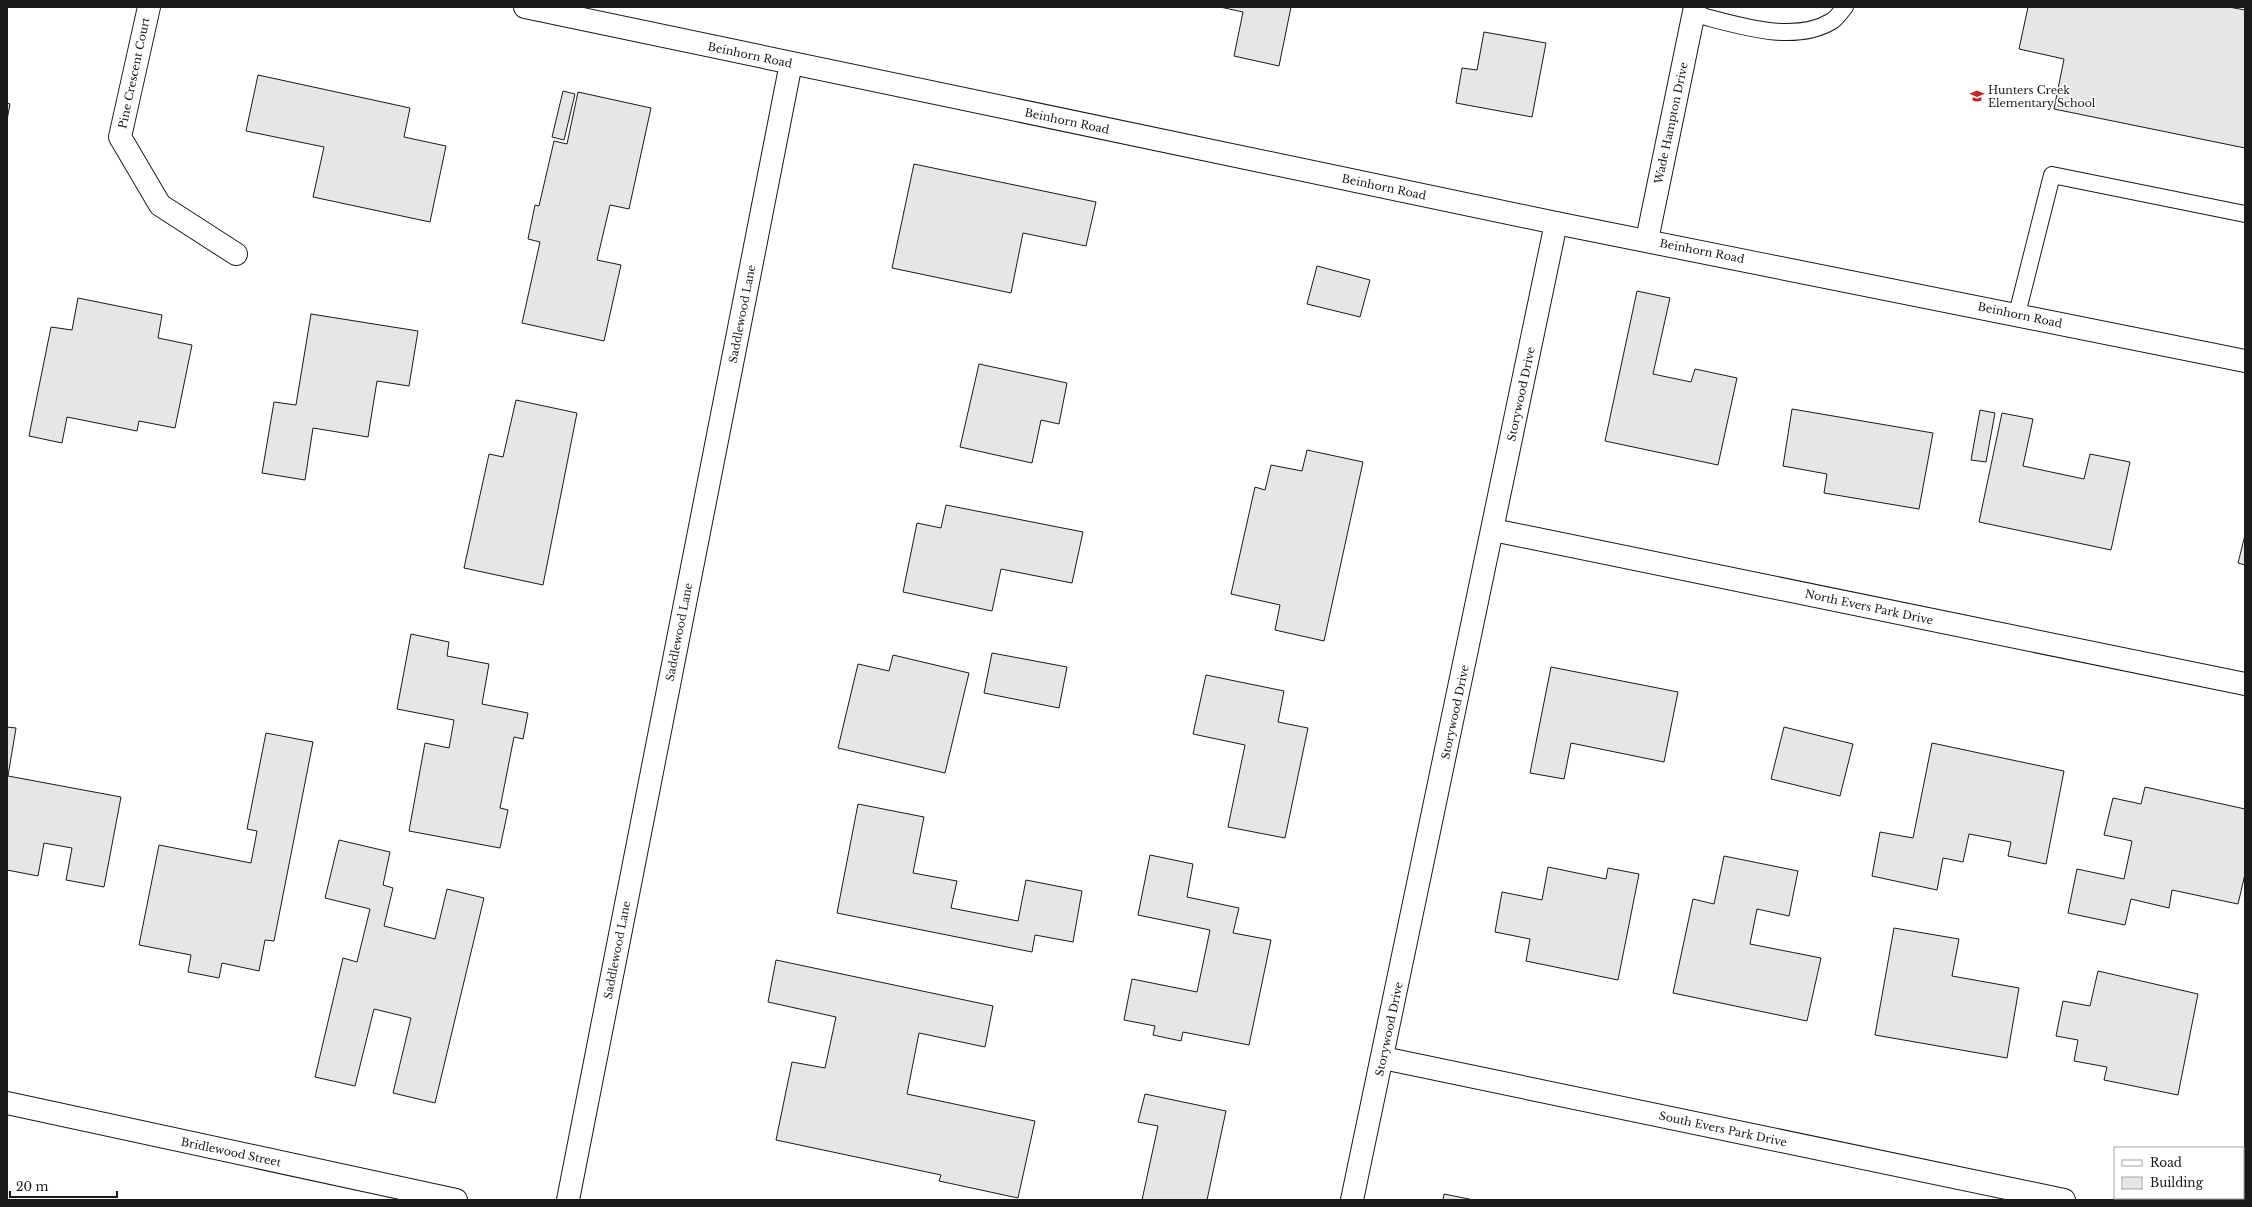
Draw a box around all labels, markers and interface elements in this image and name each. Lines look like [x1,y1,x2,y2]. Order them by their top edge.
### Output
street label: Pine Crescent Court [115,15,153,130]
street label: Beinhorn Road [706,39,794,71]
street label: Wade Hampton Drive [1651,61,1691,186]
place label: Hunters Creek Elementary School [1988,83,2096,110]
school or university icon: Hunters Creek Elementary School [1969,88,1985,104]
street label: Beinhorn Road [1023,105,1111,137]
street label: Beinhorn Road [1340,171,1428,203]
street label: Beinhorn Road [1658,236,1746,266]
street label: Saddlewood Lane [726,264,758,364]
street label: Beinhorn Road [1976,299,2064,331]
street label: Storywood Drive [1504,345,1538,443]
street label: Saddlewood Lane [663,582,695,682]
street label: North Evers Park Drive [1804,587,1934,627]
street label: Storywood Drive [1438,663,1472,761]
street label: Saddlewood Lane [601,900,633,1000]
street label: Storywood Drive [1372,980,1406,1078]
street label: South Evers Park Drive [1658,1109,1788,1149]
street label: Bridlewood Street [180,1135,283,1170]
legend [2114,1147,2244,1199]
text: Road [2150,1155,2182,1170]
scale bar [10,1173,117,1199]
text: Building [2150,1175,2204,1190]
text: 20 m [16,1179,48,1194]

